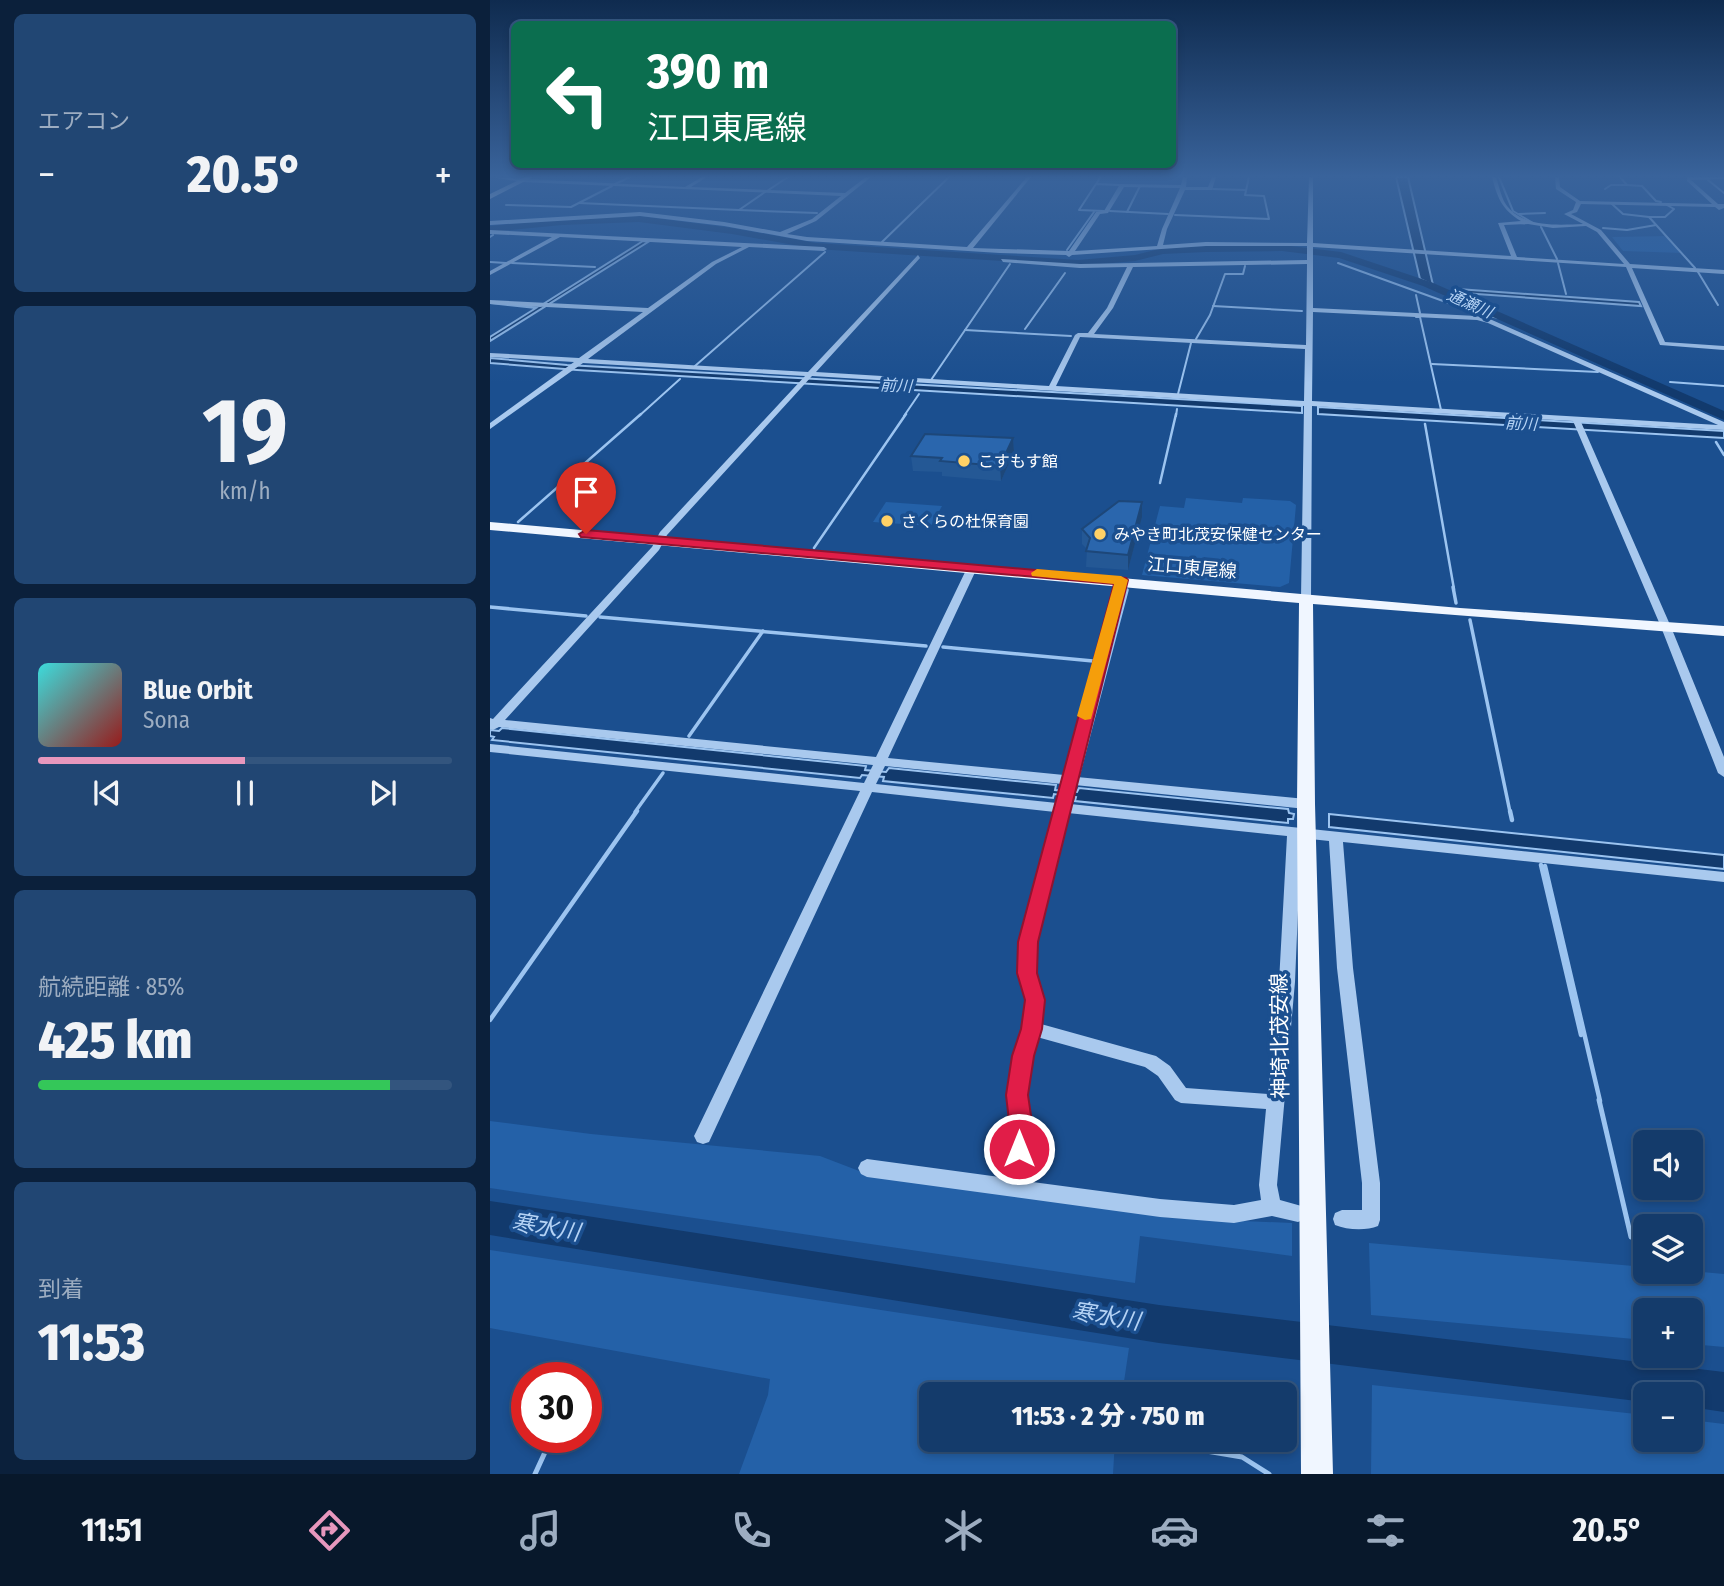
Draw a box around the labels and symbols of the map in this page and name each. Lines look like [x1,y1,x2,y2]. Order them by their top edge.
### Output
water label: 通瀬川 [1444,285,1497,323]
water label: 前川 [879,375,914,396]
water label: 前川 [1504,413,1539,434]
place label: こすもす館 [978,452,1058,471]
marker: こすもす館 [956,453,972,469]
pin [556,462,616,534]
place label: さくらの杜保育園 [901,512,1029,531]
marker: さくらの杜保育園 [879,513,895,529]
place label: みやき町北茂安保健センター [1114,525,1322,544]
marker: みやき町北茂安保健センター [1092,526,1108,542]
street label: 江口東尾線 [1146,553,1238,583]
street label: 神埼北茂安線 [1266,973,1294,1099]
position arrow [982,1112,1056,1186]
water label: 寒水川 [510,1208,585,1247]
water label: 寒水川 [1070,1297,1145,1336]
speed limit sign: 30 [511,1362,602,1453]

